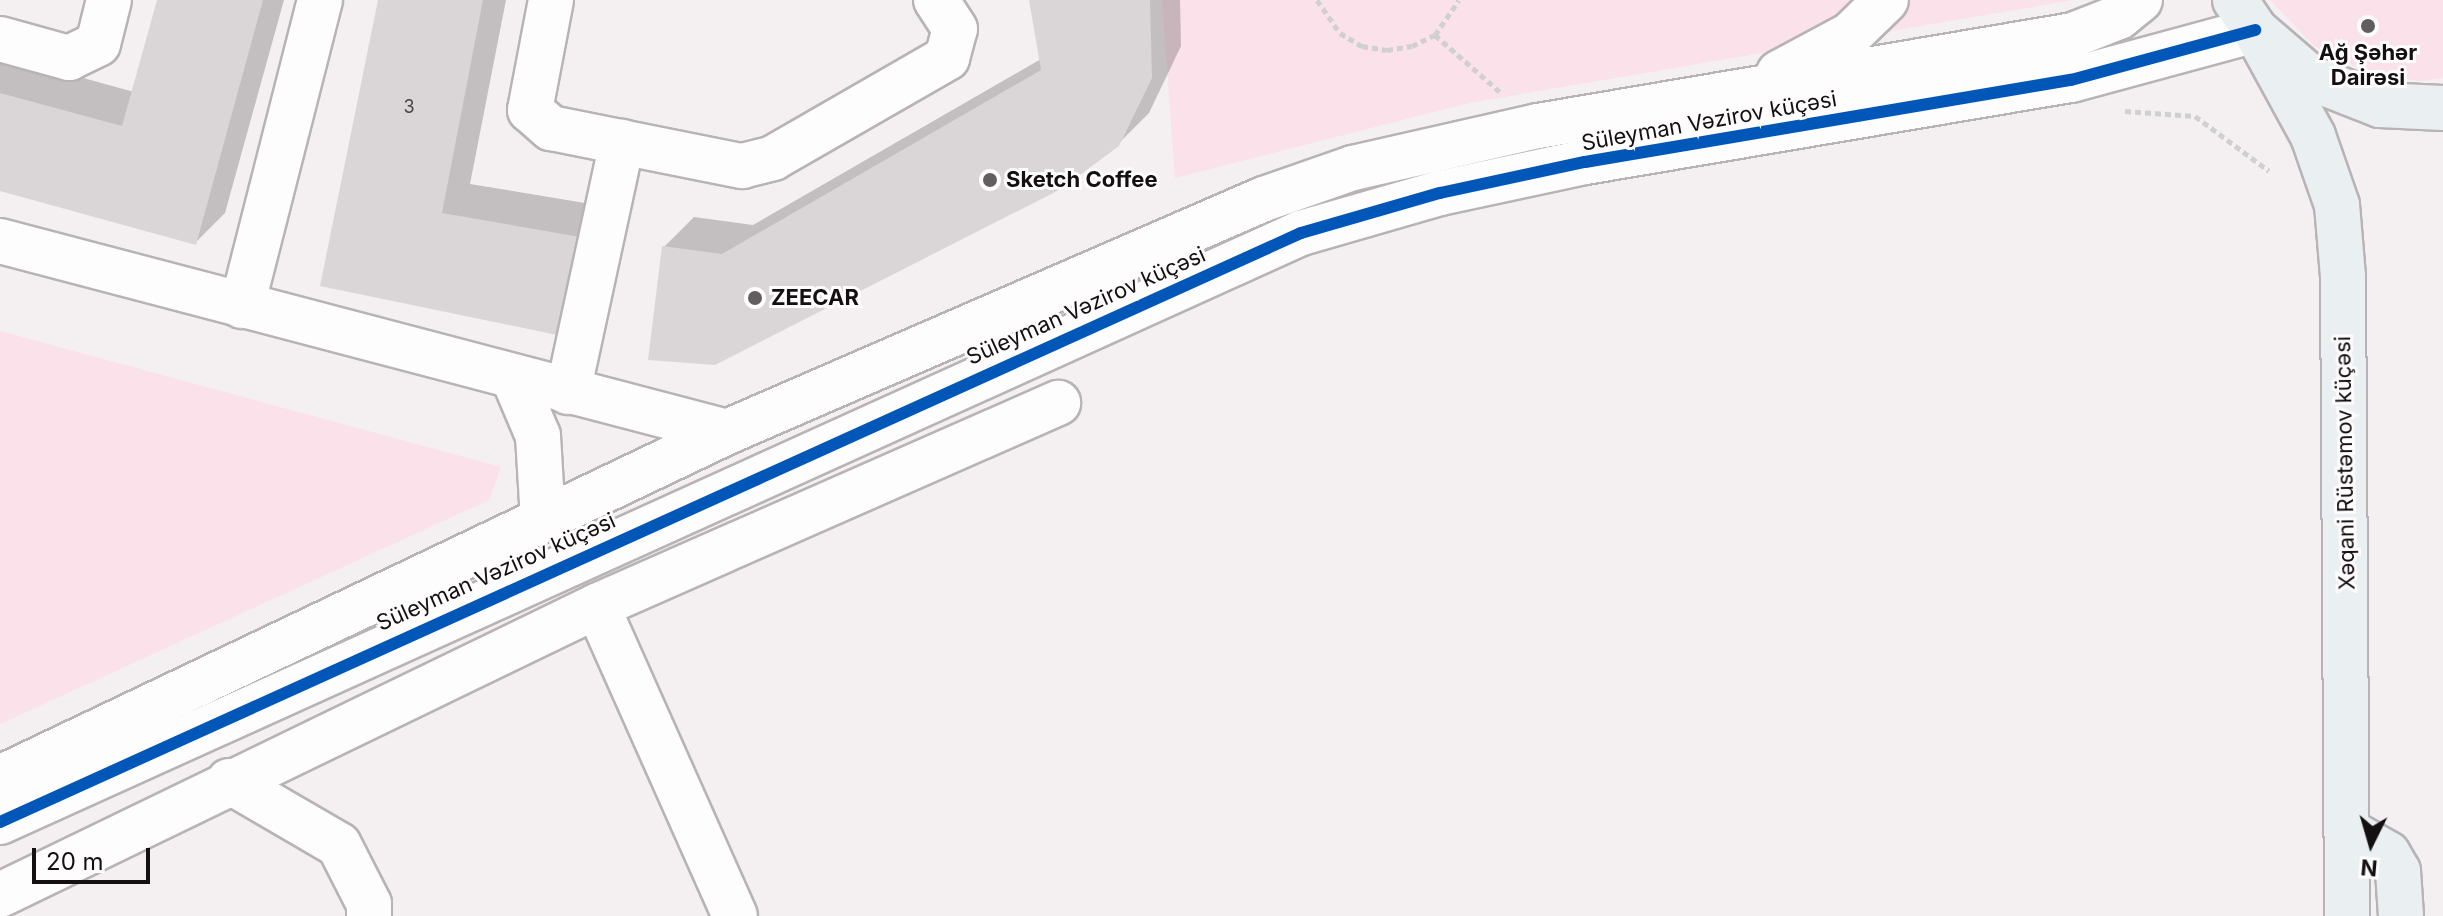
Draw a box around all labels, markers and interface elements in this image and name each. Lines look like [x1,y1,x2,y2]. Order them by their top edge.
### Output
marker: Ağ Şəhər Dairəsi [2359,17,2377,35]
place label: Ağ Şəhər Dairəsi [2319,39,2417,90]
street label: Süleyman Vəzirov küçəsi [1579,86,1839,156]
house number: 3 [403,96,415,118]
place label: Sketch Coffee [1006,167,1158,193]
marker: Sketch Coffee [981,171,999,189]
street label: Süleyman Vəzirov küçəsi [962,241,1210,371]
place label: ZEECAR [771,285,859,311]
marker: ZEECAR [746,289,764,307]
street label: Xəqani Rüstəmov küçəsi [2330,336,2360,590]
street label: Süleyman Vəzirov küçəsi [372,507,620,637]
north arrow [2331,804,2411,884]
scale bar [36,832,154,882]
text: 20 m [46,847,104,876]
text: N [2359,854,2378,882]

